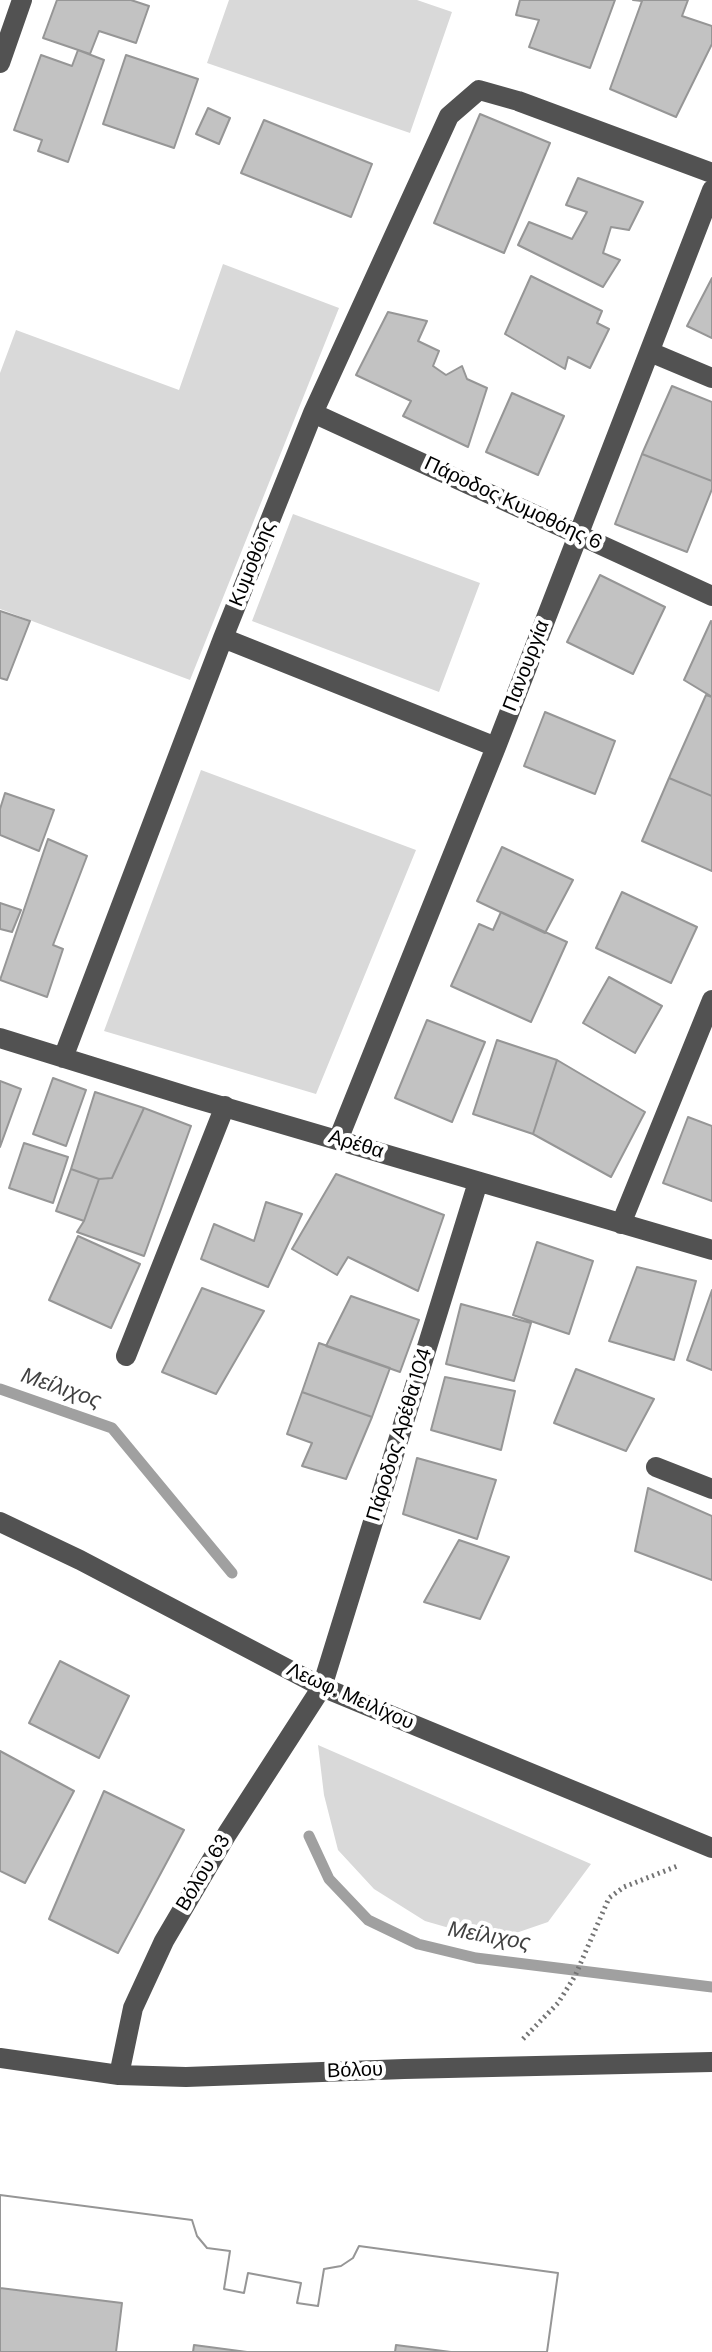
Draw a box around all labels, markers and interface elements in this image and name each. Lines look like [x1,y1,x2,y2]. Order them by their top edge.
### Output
street label: Πάροδος Κυμοθόης 6 [420,452,606,556]
street label: Κυμοθόης [225,518,281,610]
street label: Πανουργία [499,617,555,715]
street label: Αρέθα [326,1125,386,1165]
street label: Πάροδος Αρέθα 104 [362,1346,438,1524]
water label: Μείλιχος [17,1363,105,1415]
street label: Λεωφ. Μειλίχου [283,1658,417,1736]
street label: Βόλου 63 [172,1830,236,1916]
water label: Μείλιχος [446,1917,532,1957]
street label: Βόλου [327,2058,383,2084]

